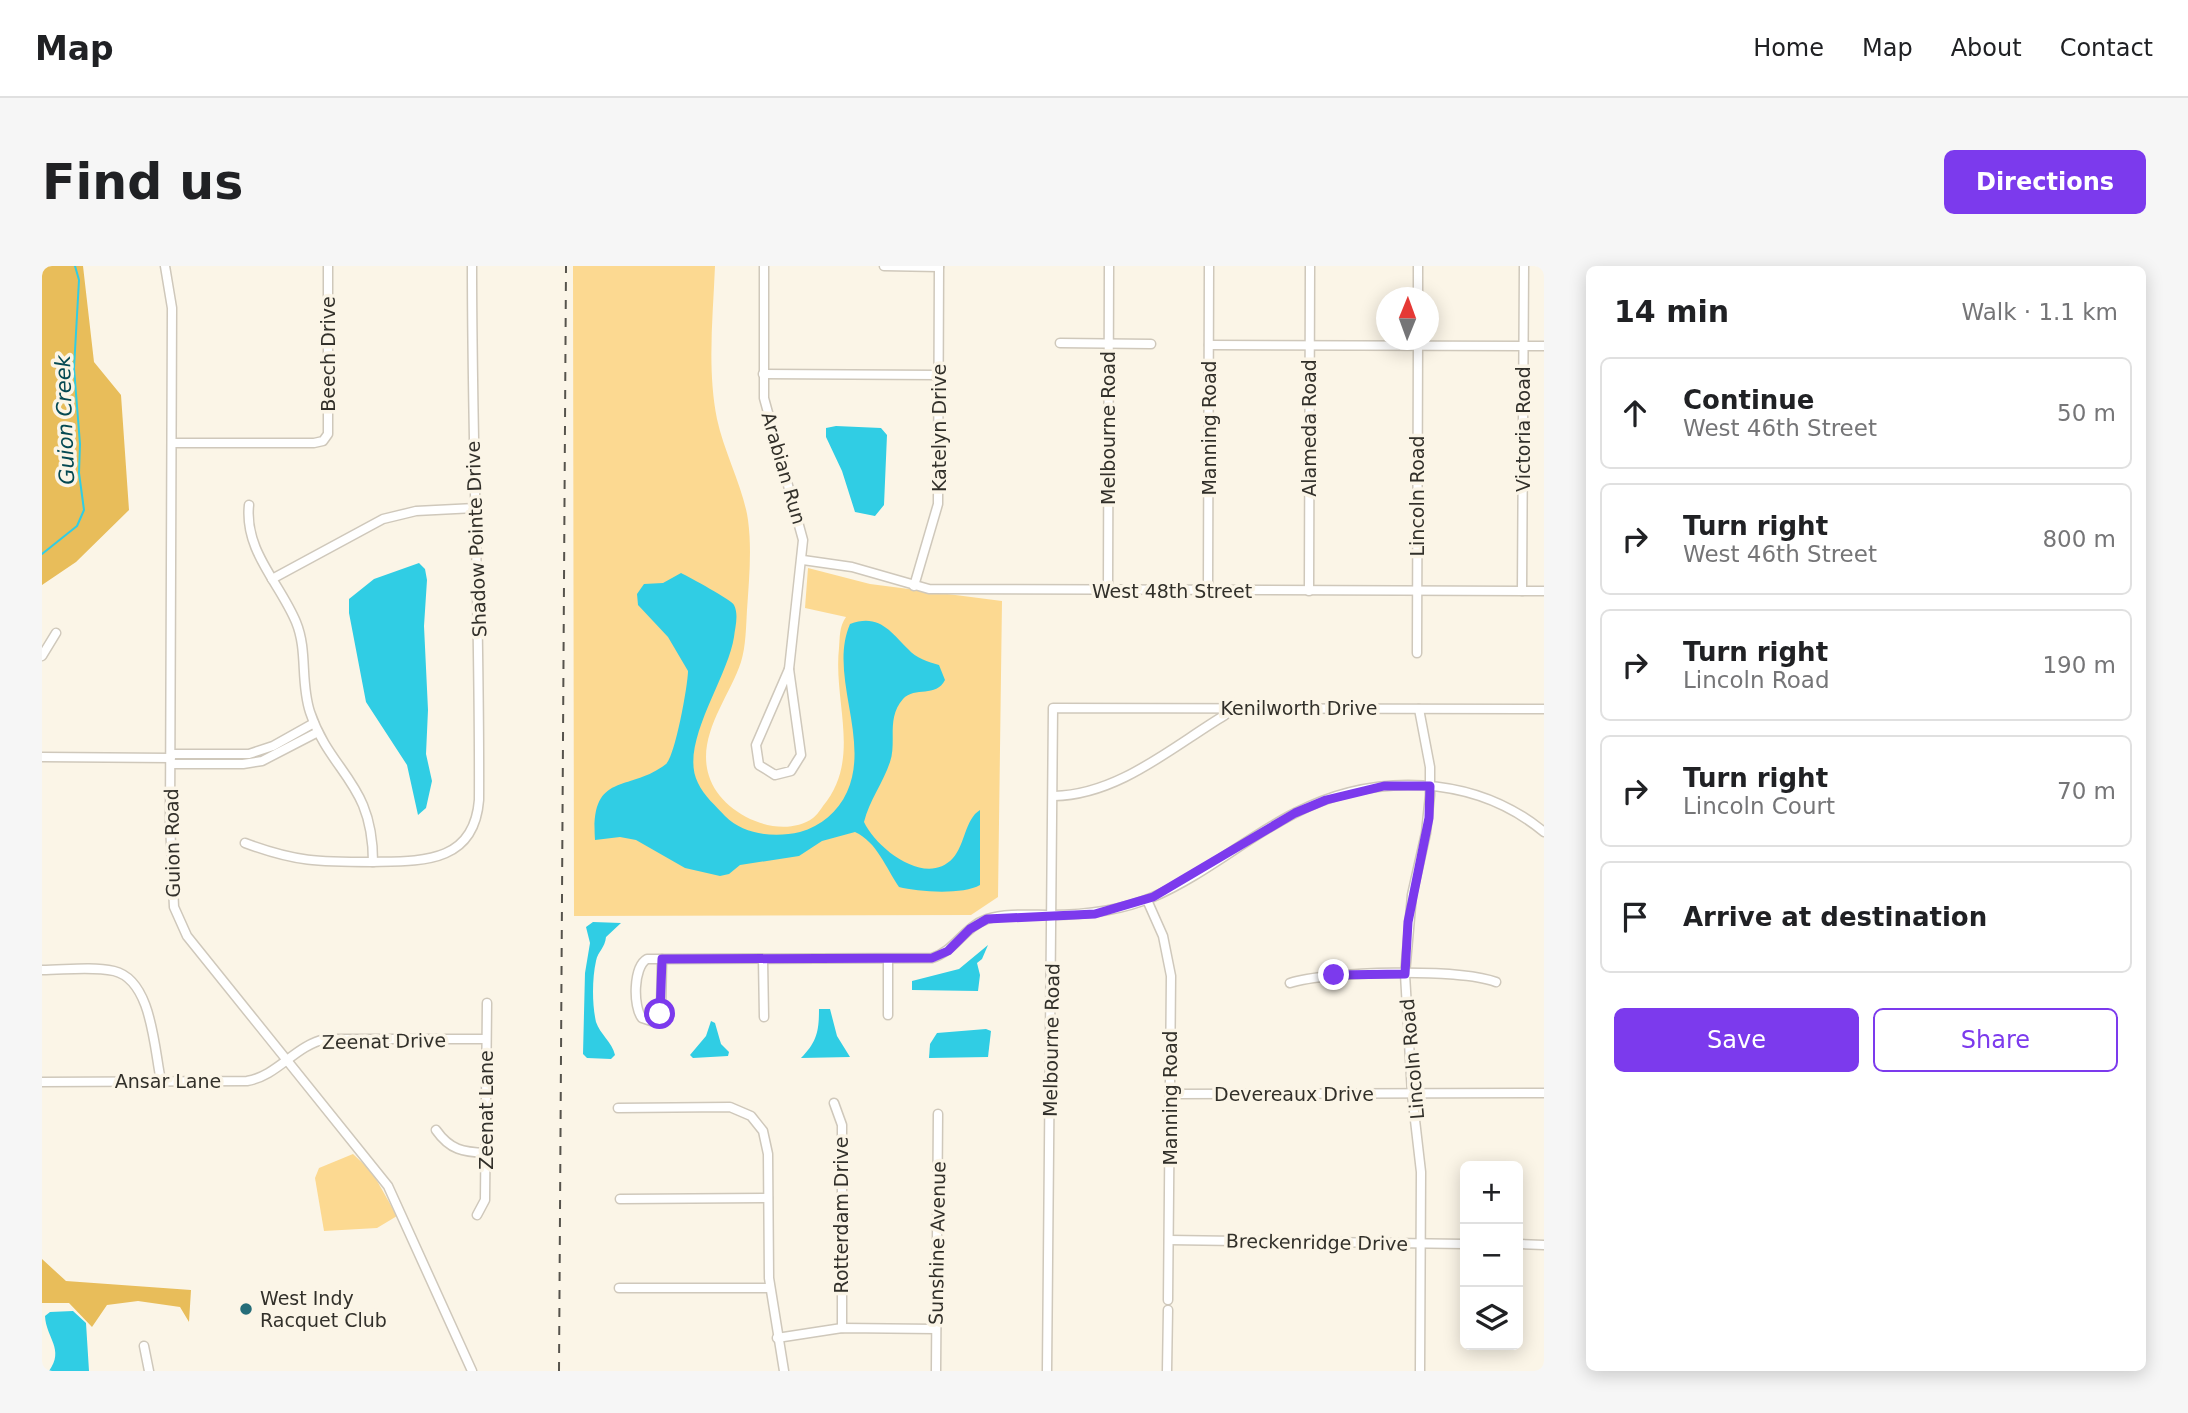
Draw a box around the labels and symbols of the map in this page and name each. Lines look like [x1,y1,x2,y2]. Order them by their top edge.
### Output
north arrow [1376,287,1439,350]
street label: Beech Drive [317,296,339,412]
street label: Melbourne Road [1097,351,1119,505]
water label: Guion Creek [51,354,79,485]
street label: Alameda Road [1298,359,1320,497]
street label: Manning Road [1198,360,1220,496]
street label: Katelyn Drive [928,364,950,492]
street label: Victoria Road [1512,366,1534,492]
street label: Arabian Run [757,409,811,527]
street label: Lincoln Road [1406,435,1428,557]
street label: Shadow Pointe Drive [462,440,490,638]
street label: West 48th Street [1092,580,1252,602]
street label: Kenilworth Drive [1221,697,1377,719]
street label: Guion Road [160,788,184,898]
route end [1318,959,1349,990]
street label: Melbourne Road [1039,963,1063,1117]
route start [644,998,675,1029]
street label: Lincoln Road [1396,998,1428,1120]
street label: Zeenat Drive [322,1029,446,1053]
street label: Manning Road [1159,1030,1181,1166]
street label: Zeenat Lane [475,1050,497,1170]
street label: Ansar Lane [115,1070,221,1092]
street label: Devereaux Drive [1214,1083,1374,1105]
street label: Rotterdam Drive [830,1137,852,1293]
street label: Sunshine Avenue [925,1161,949,1325]
street label: Breckenridge Drive [1226,1229,1408,1255]
place label: West Indy Racquet Club [260,1287,387,1331]
marker: West Indy Racquet Club [238,1301,254,1317]

